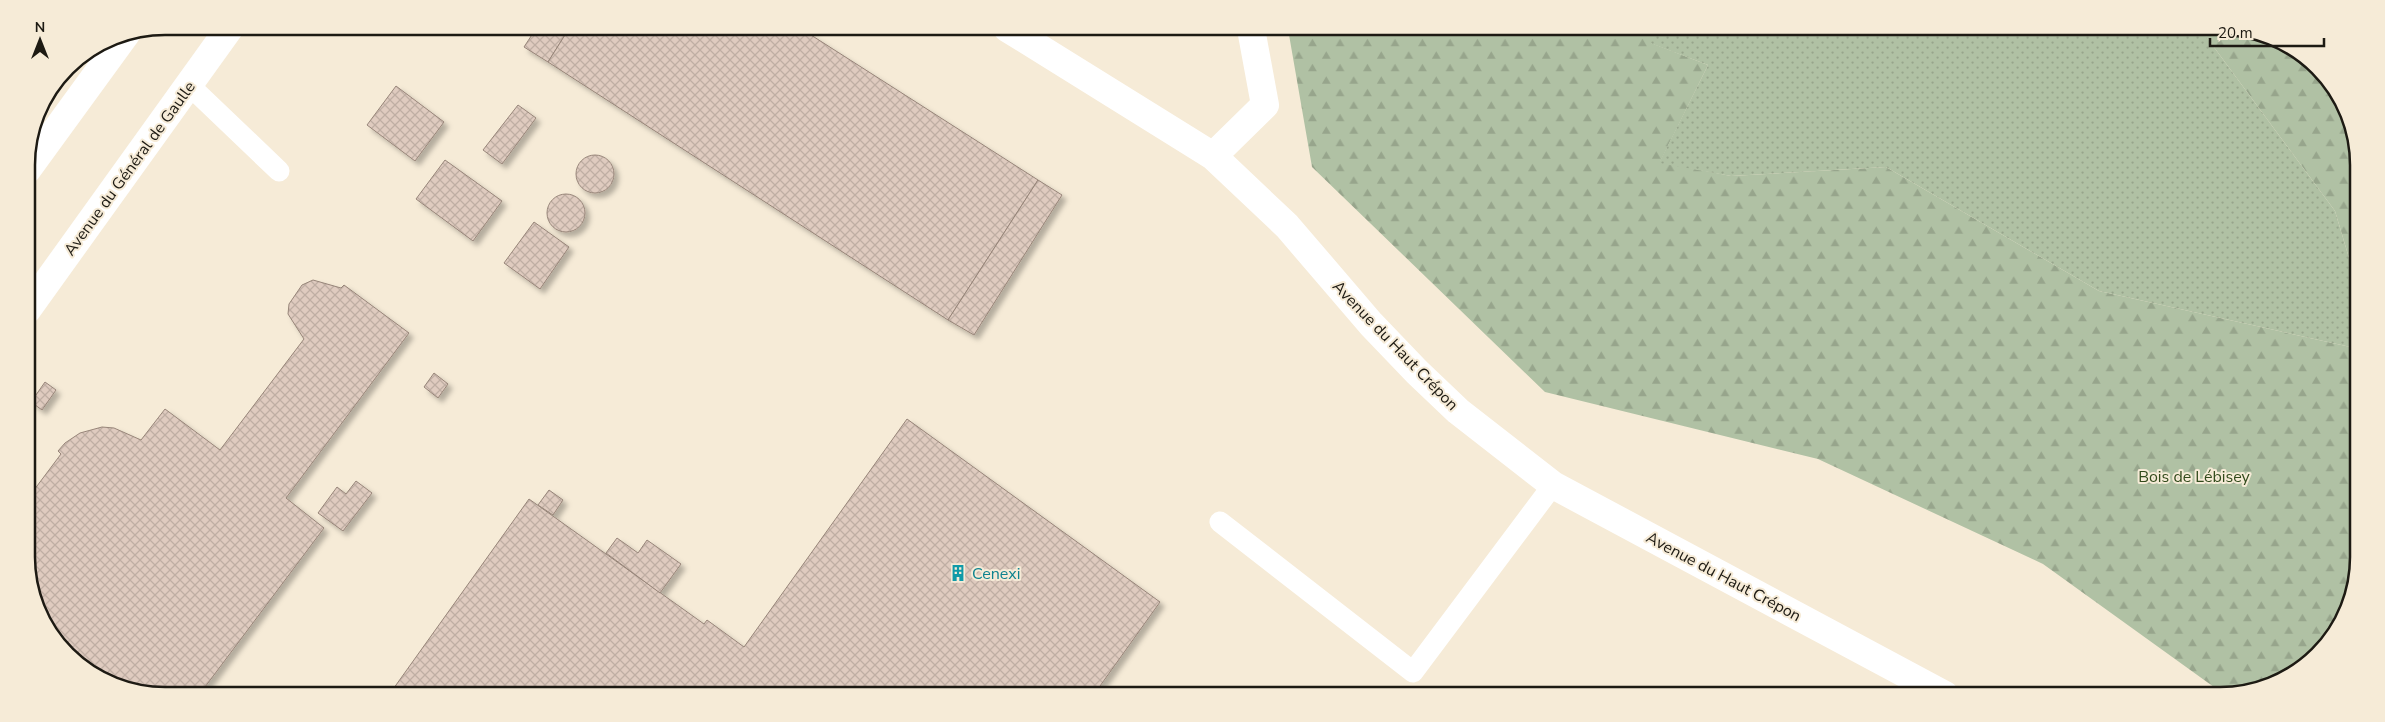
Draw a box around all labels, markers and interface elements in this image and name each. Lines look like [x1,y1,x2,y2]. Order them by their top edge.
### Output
north arrow [15,15,65,65]
scale bar [2210,15,2324,47]
text: N [35,18,45,37]
text: 20 m [2218,23,2253,43]
street label: Avenue du Général de Gaulle [59,77,201,260]
street label: Avenue du Haut Crépon [1327,276,1463,415]
park label: Bois de Lébisey [2138,466,2251,488]
street label: Avenue du Haut Crépon [1642,527,1805,627]
building icon: Cenexi [948,563,968,583]
place label: Cenexi [972,563,1020,585]

